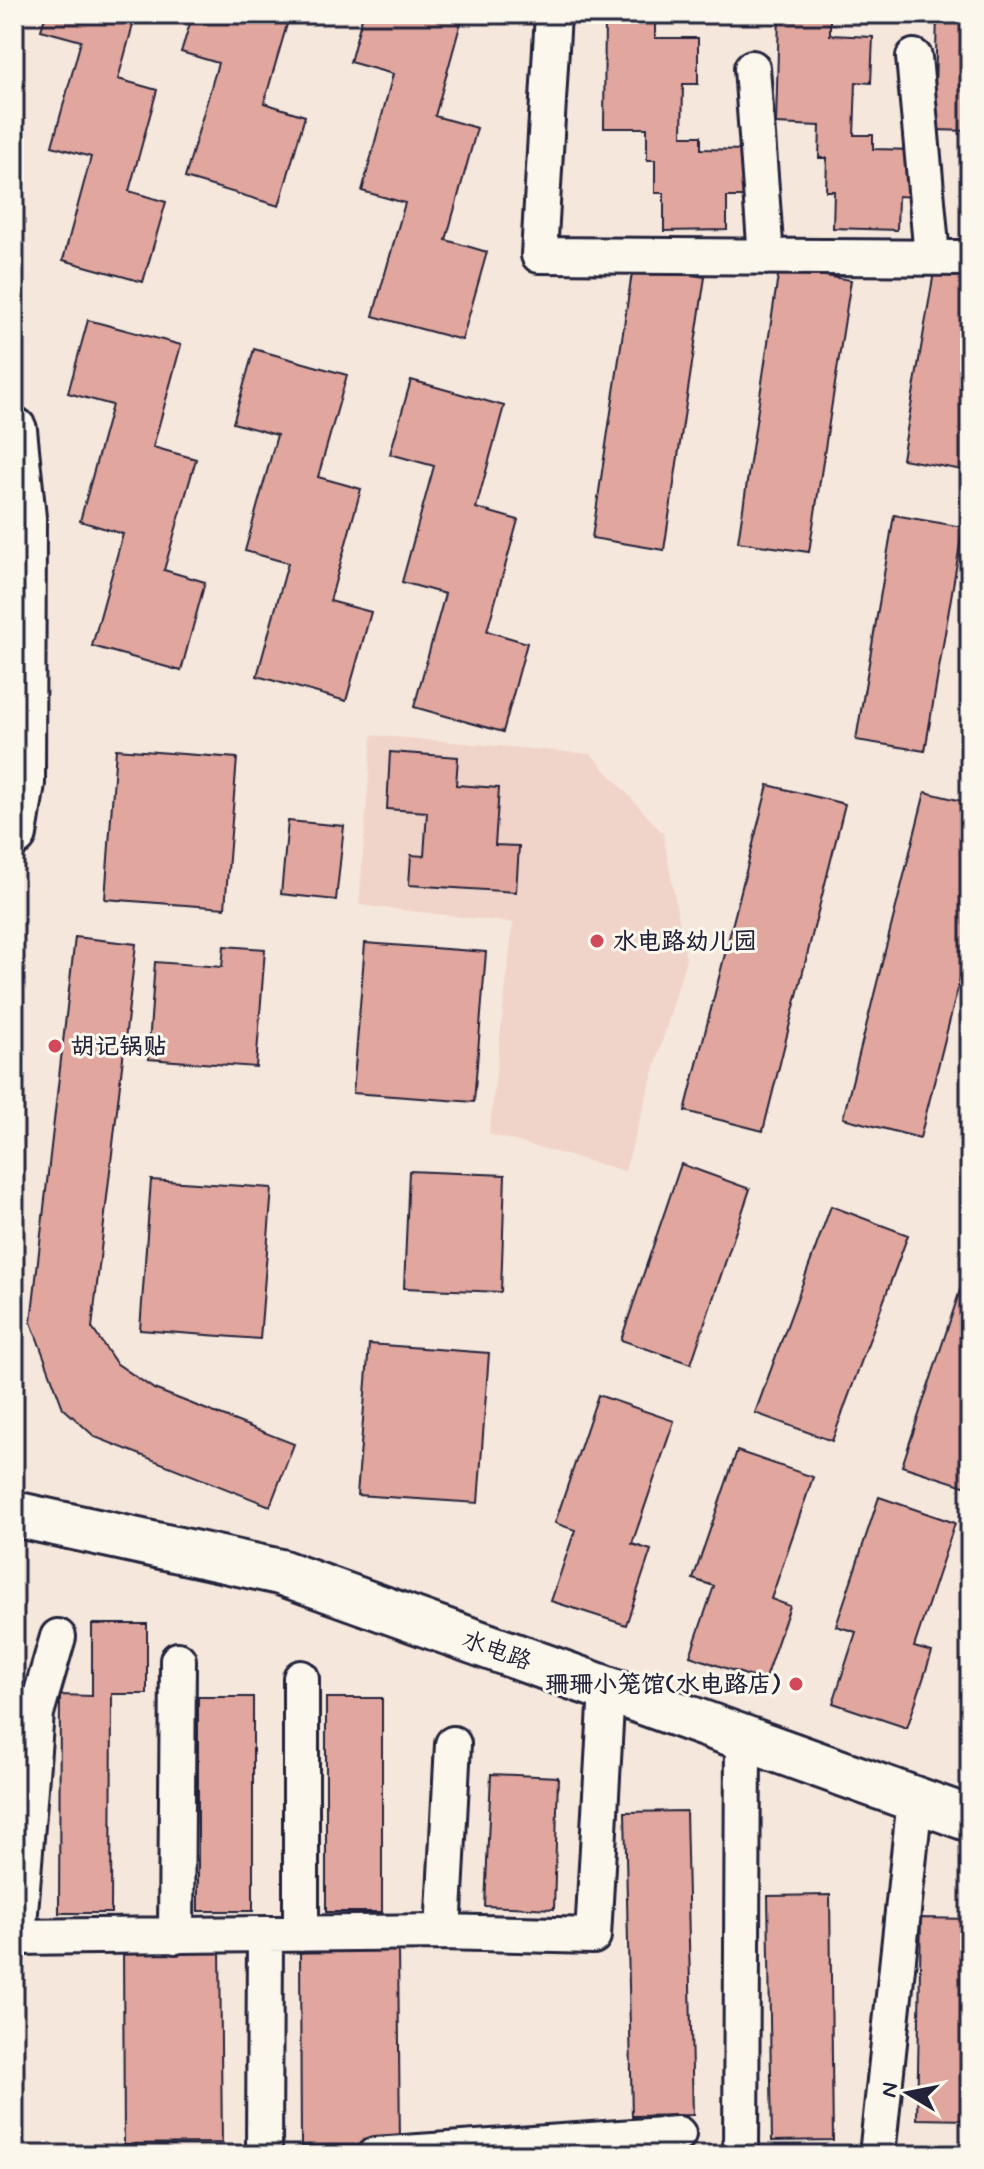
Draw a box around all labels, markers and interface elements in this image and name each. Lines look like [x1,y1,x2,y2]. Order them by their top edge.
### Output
place label: 水电路幼儿园 [613,927,757,958]
marker: 水电路幼儿园 [588,932,606,950]
place label: 胡记锅贴 [71,1032,167,1063]
marker: 胡记锅贴 [46,1037,64,1055]
street label: 水电路 [457,1625,536,1678]
place label: 珊珊小笼馆(水电路店) [545,1670,780,1701]
marker: 珊珊小笼馆(水电路店) [787,1675,805,1693]
north arrow [868,2053,948,2133]
text: N [875,2080,905,2100]

